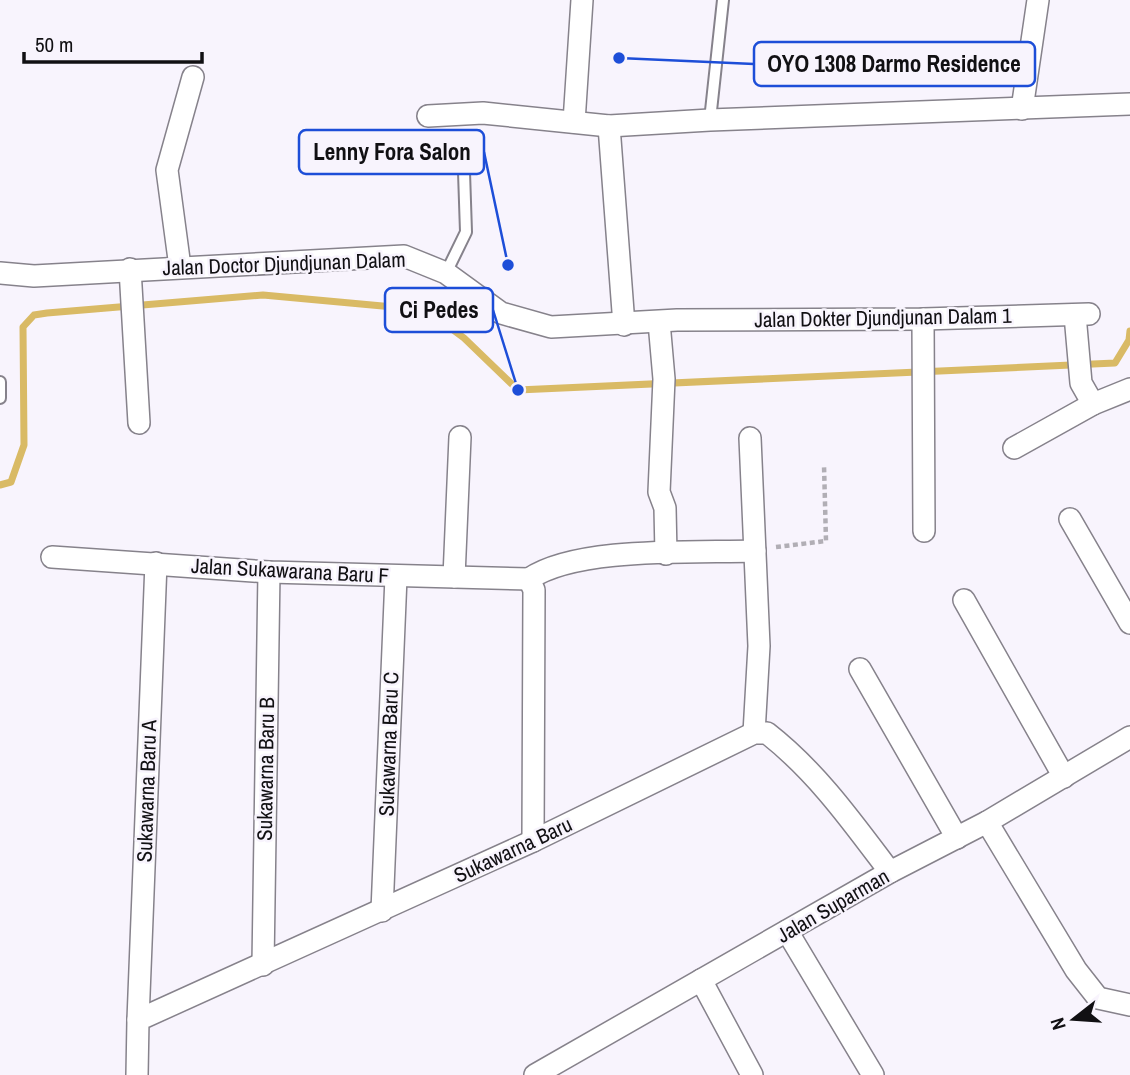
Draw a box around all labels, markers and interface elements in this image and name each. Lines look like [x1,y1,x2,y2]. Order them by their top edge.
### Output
scale bar [24,21,203,65]
text: 50 m [35,30,73,59]
callout: OYO 1308 Darmo Residence [754,42,1035,86]
text: OYO 1308 Darmo Residence [767,48,1021,79]
callout: Lenny Fora Salon [299,130,484,174]
text: Lenny Fora Salon [313,136,471,167]
street label: Jalan Doctor Djundjunan Dalam [162,245,406,282]
callout: Ci Pedes [385,288,493,332]
text: Ci Pedes [399,294,479,325]
street label: Jalan Dokter Djundjunan Dalam 1 [754,301,1012,334]
street label: Jalan Sukawarana Baru F [190,551,390,590]
street label: Sukawarna Baru C [371,671,406,817]
street label: Sukawarna Baru B [250,697,281,841]
street label: Sukawarna Baru A [130,719,163,863]
street label: Sukawarna Baru [449,810,577,890]
street label: Jalan Suparman [771,862,894,949]
north arrow [1039,984,1109,1054]
text: N [1044,1015,1072,1033]

